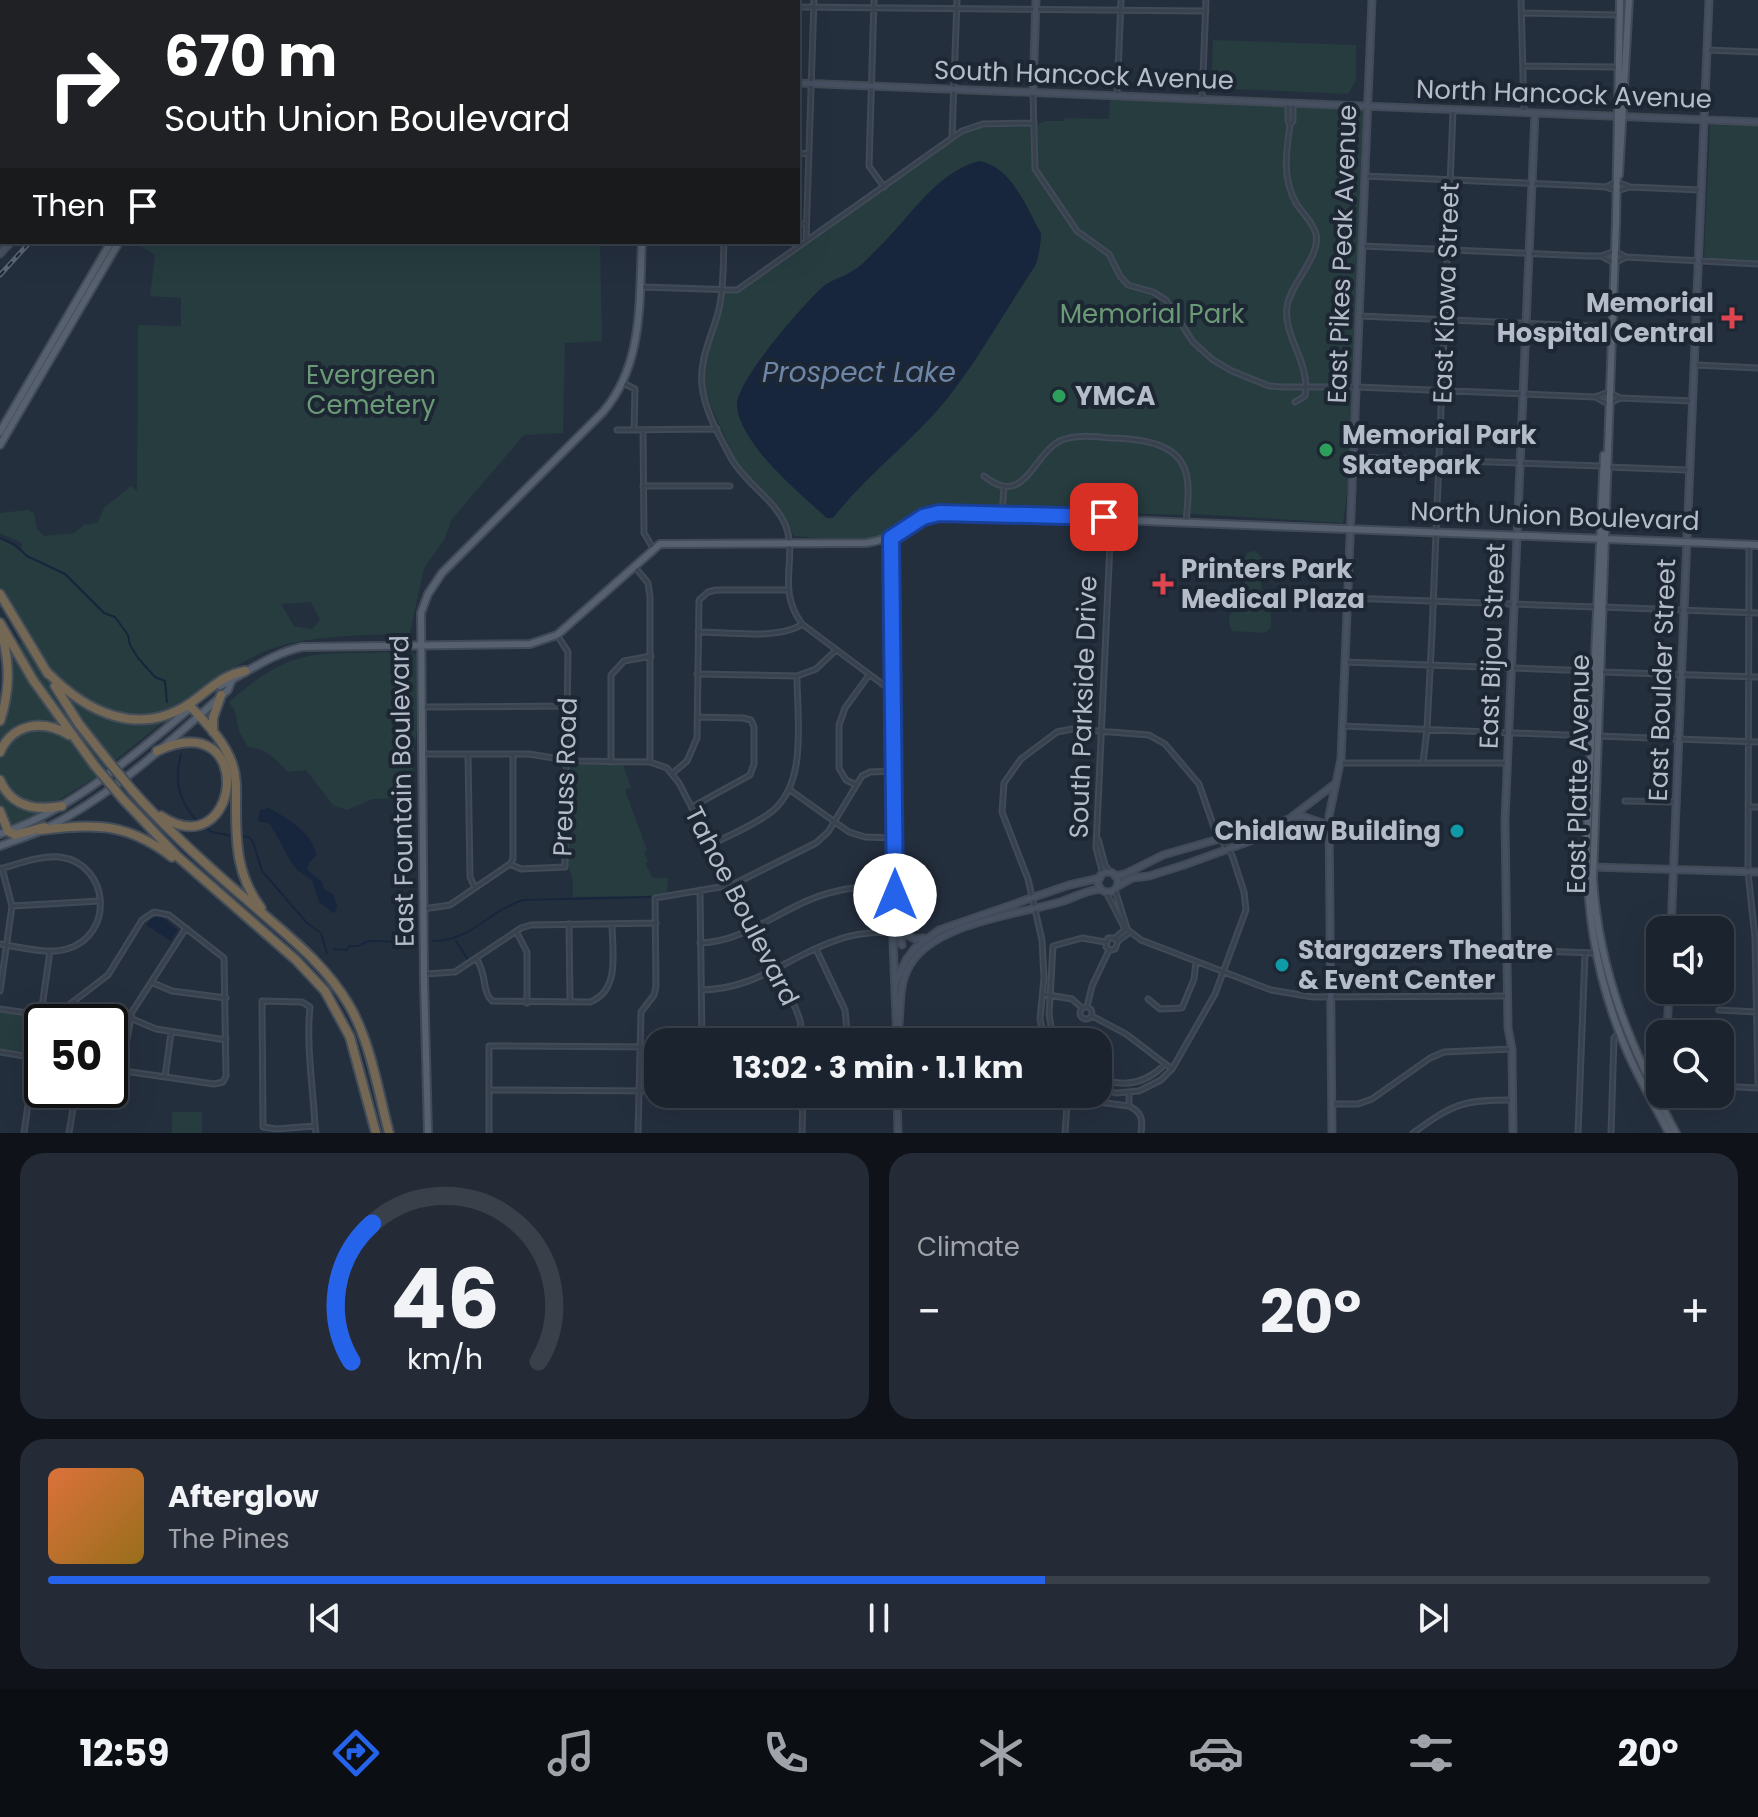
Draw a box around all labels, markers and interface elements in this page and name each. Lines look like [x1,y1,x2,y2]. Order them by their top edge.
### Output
text: 670 m [164,17,337,96]
icon: right [32,32,136,136]
street label: South Hancock Avenue [933,52,1235,98]
street label: North Hancock Avenue [1415,71,1713,117]
text: South Union Boulevard [164,93,570,144]
street label: East Pikes Peak Avenue [1319,104,1365,404]
street label: East Kiowa Street [1424,182,1468,404]
text: Then [32,184,105,227]
icon: arrive [121,184,165,228]
place label: Memorial Hospital Central [1497,285,1714,351]
park label: Memorial Park [1060,296,1245,332]
marker: Memorial Hospital Central [1721,307,1743,329]
water label: Prospect Lake [762,353,956,392]
park label: Evergreen Cemetery [306,357,436,423]
place label: YMCA [1075,378,1155,414]
marker: YMCA [1050,387,1068,405]
place label: Memorial Park Skatepark [1342,417,1537,483]
marker: Memorial Park Skatepark [1317,441,1335,459]
pin [1070,483,1138,551]
street label: North Union Boulevard [1410,493,1700,539]
icon: arrive [1082,495,1126,539]
street label: East Bijou Street [1470,542,1514,750]
place label: Printers Park Medical Plaza [1181,551,1365,617]
street label: East Boulder Street [1640,558,1684,802]
marker: Printers Park Medical Plaza [1152,573,1174,595]
street label: South Parkside Drive [1060,575,1106,839]
street label: East Fountain Boulevard [381,635,423,947]
street label: East Platte Avenue [1558,654,1598,894]
street label: Preuss Road [544,697,586,857]
street label: Tahoe Boulevard [676,800,808,1012]
place label: Chidlaw Building [1214,813,1441,849]
marker: Chidlaw Building [1448,822,1466,840]
position arrow [853,853,937,937]
map controls [1646,916,1734,1108]
button: sound [1646,916,1734,1004]
place label: Stargazers Theatre & Event Center [1298,932,1553,998]
marker: Stargazers Theatre & Event Center [1273,956,1291,974]
speed limit sign: 50 [24,1004,128,1108]
button: search [1646,1020,1734,1108]
text: 13:02 · 3 min · 1.1 km [732,1046,1024,1089]
text: Climate [917,1229,1020,1265]
text: 46 [390,1241,499,1357]
text: 20° [1260,1270,1361,1354]
text: − [917,1281,941,1342]
text: + [1680,1281,1710,1342]
text: km/h [406,1339,483,1379]
text: Afterglow [168,1475,319,1518]
text: The Pines [168,1521,290,1557]
icon: previous [303,1596,347,1640]
icon: pause [857,1596,901,1640]
icon: next [1411,1596,1455,1640]
icon: directions [328,1725,384,1781]
icon: music [543,1725,599,1781]
icon: phone [758,1725,814,1781]
icon: climate [973,1725,1029,1781]
icon: car [1188,1725,1244,1781]
icon: filters [1403,1725,1459,1781]
text: 12:59 [79,1728,169,1779]
text: 20° [1618,1728,1678,1779]

